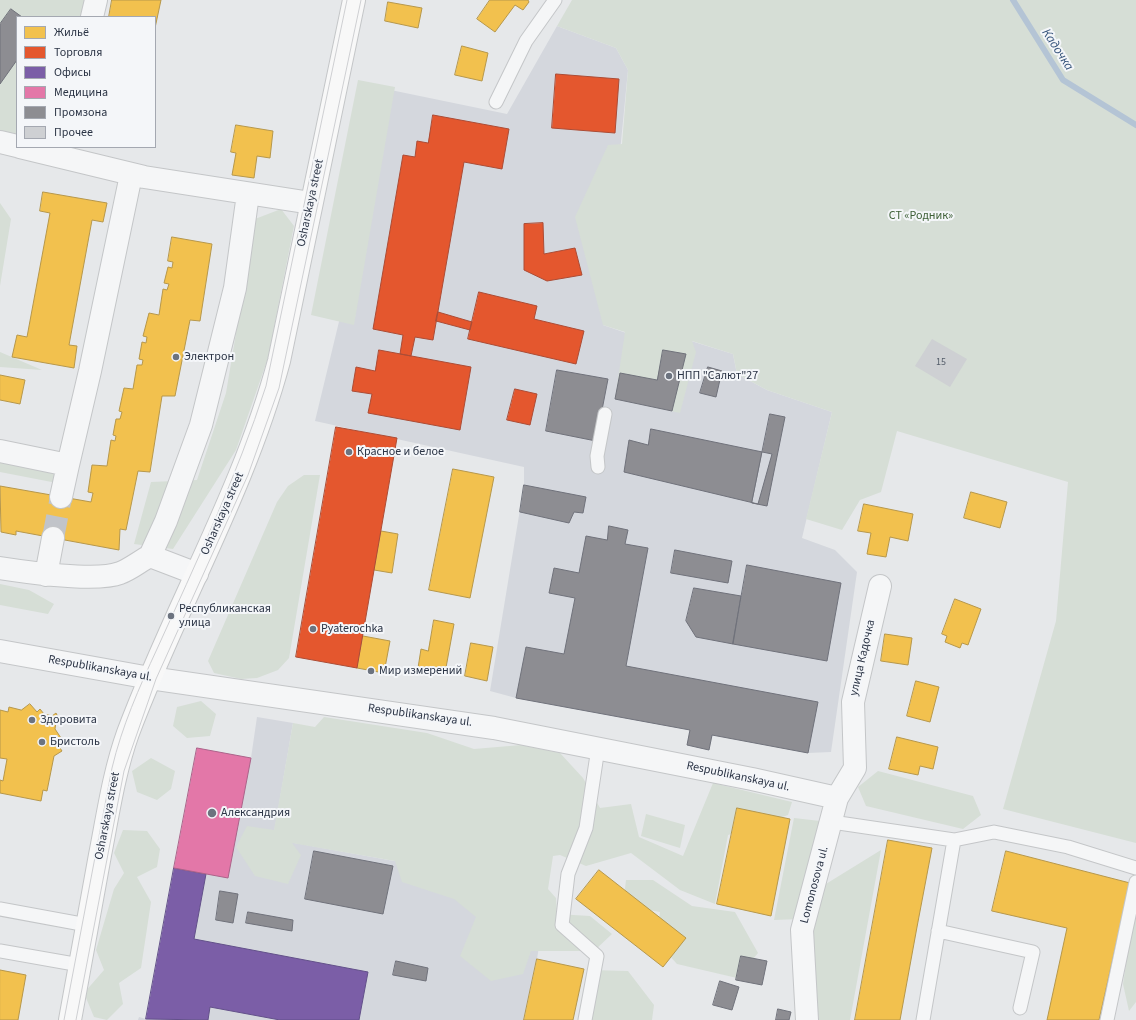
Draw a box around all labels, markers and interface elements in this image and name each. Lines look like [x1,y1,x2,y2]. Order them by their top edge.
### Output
legend [16,16,156,148]
text: Жильё [54,24,89,41]
water label: Кадочка [1038,26,1076,74]
text: Торговля [54,44,102,61]
text: Офисы [54,64,91,81]
text: Медицина [54,84,108,101]
text: Промзона [54,104,107,121]
text: Прочее [54,124,93,141]
street label: Osharskaya street [295,158,327,248]
park label: СТ «Родник» [889,209,953,223]
place label: Электрон [184,350,234,364]
marker: Электрон [171,352,181,362]
house number: 15 [936,357,946,369]
place label: НПП "Салют"27 [677,369,758,383]
marker: НПП "Салют"27 [664,371,674,381]
place label: Красное и белое [357,445,444,459]
marker: Красное и белое [344,447,354,457]
street label: Osharskaya street [198,470,248,558]
place label: Республиканская улица [179,602,271,630]
marker: Республиканская улица [166,611,176,621]
street label: улица Кадочка [847,618,879,698]
place label: Pyaterochka [321,622,383,636]
marker: Pyaterochka [308,624,318,634]
street label: Respublikanskaya ul. [47,653,153,685]
place label: Мир измерений [379,664,462,678]
marker: Мир измерений [366,666,376,676]
street label: Respublikanskaya ul. [367,702,473,730]
place label: Здоровита [40,713,97,727]
marker: Здоровита [27,715,37,725]
place label: Бристоль [50,735,100,749]
marker: Бристоль [37,737,47,747]
street label: Respublikanskaya ul. [685,759,791,795]
street label: Osharskaya street [92,771,124,861]
place label: Александрия [221,806,290,820]
marker: Александрия [206,807,218,819]
street label: Lomonosova ul. [798,845,832,925]

